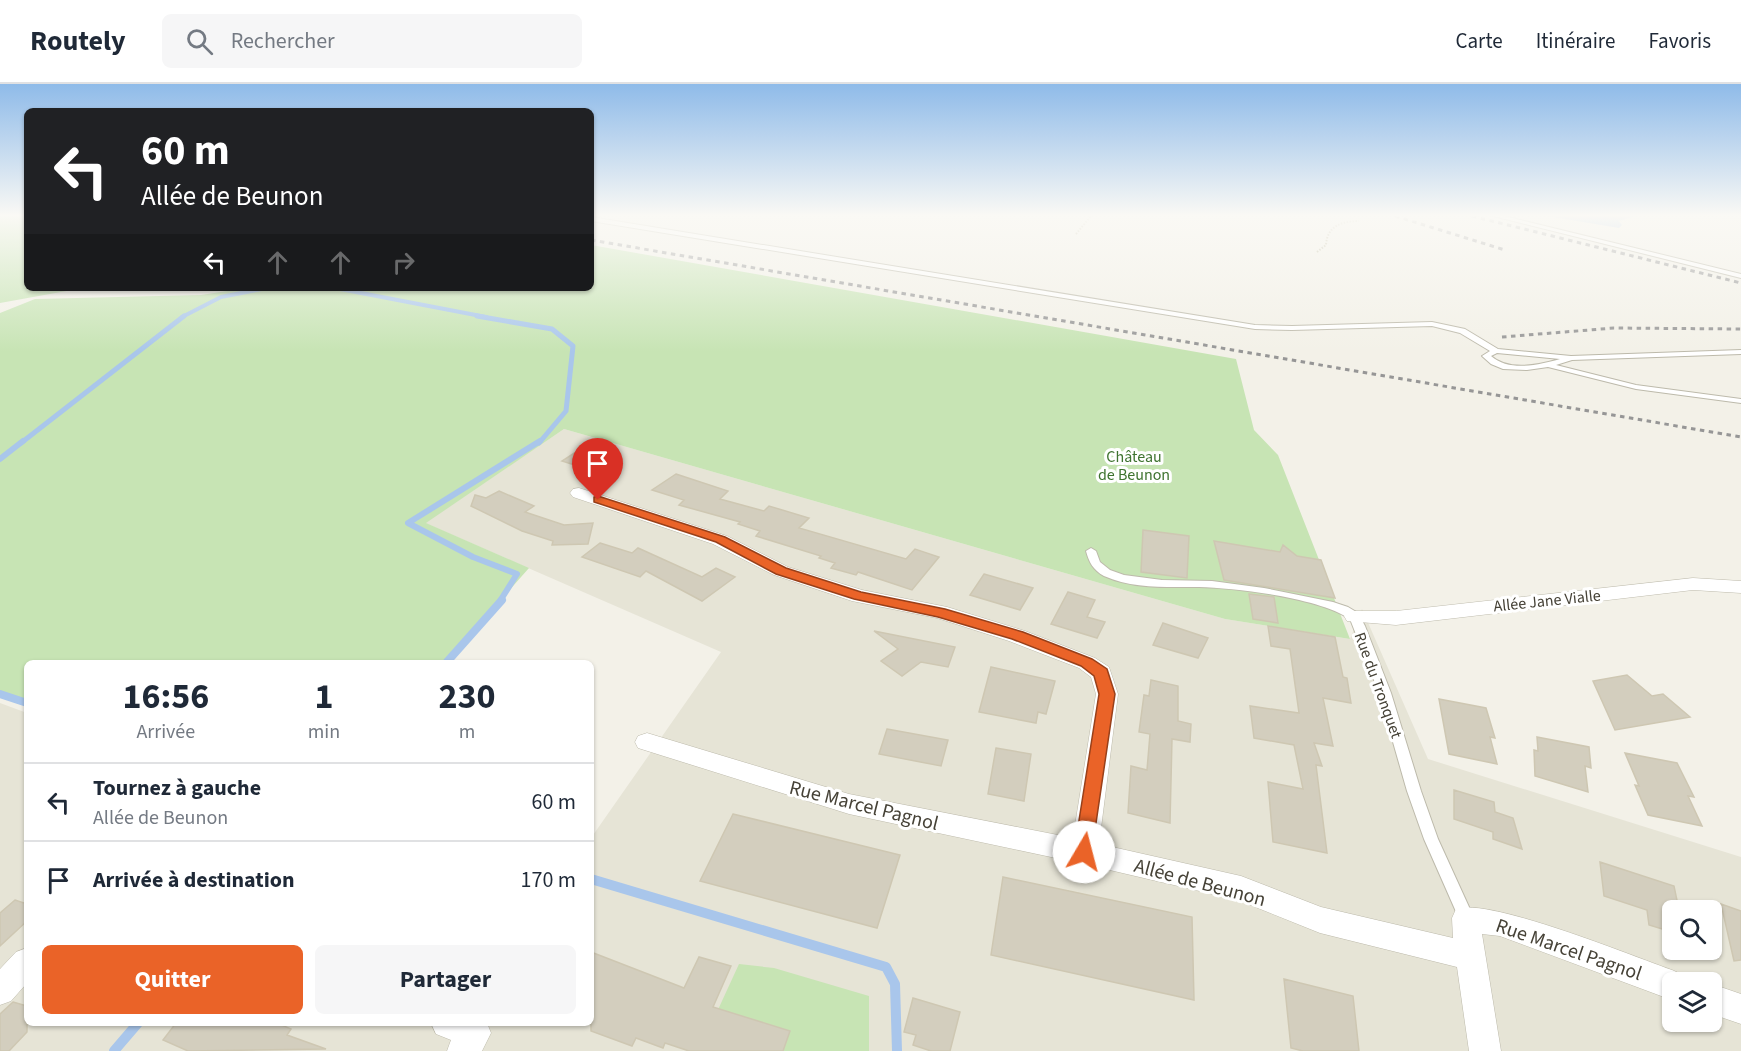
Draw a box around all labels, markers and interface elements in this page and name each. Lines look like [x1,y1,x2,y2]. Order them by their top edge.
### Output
search box [162,14,582,68]
text: Routely [30,21,126,61]
icon: search [183,25,216,58]
text: Rechercher [231,25,335,57]
text: Carte [1456,26,1503,56]
text: Itinéraire [1536,26,1615,56]
text: Favoris [1648,26,1711,56]
text: 60 m [141,121,230,181]
icon: left [42,132,120,210]
text: Allée de Beunon [141,177,324,216]
icon: left [198,246,231,279]
icon: ahead [261,246,294,279]
icon: ahead [324,246,357,279]
icon: right [387,246,420,279]
pin [572,438,623,500]
park label: Château de Beunon [1098,446,1170,486]
icon: arrive [581,447,614,480]
street label: Allée Jane Vialle [1492,584,1602,618]
street label: Rue du Tronquet [1349,629,1408,742]
text: 16:56 [122,671,209,722]
text: 1 [314,671,333,722]
text: 230 [439,671,496,722]
text: Arrivée [136,718,195,746]
text: min [308,718,340,746]
text: m [459,718,475,746]
text: Tournez à gauche [93,772,261,804]
street label: Rue Marcel Pagnol [786,774,941,838]
icon: left [42,786,75,819]
text: 60 m [531,786,576,818]
text: Allée de Beunon [93,804,228,832]
position arrow [1052,820,1116,884]
street label: Allée de Beunon [1131,852,1269,914]
icon: arrive [42,864,75,897]
text: Arrivée à destination [93,864,295,896]
text: 170 m [521,864,576,896]
map controls [1662,900,1722,1032]
button: search [1662,900,1722,960]
street label: Rue Marcel Pagnol [1492,912,1645,988]
button: Quitter [42,945,303,1014]
button: Partager [315,945,576,1014]
button: layers [1662,972,1722,1032]

